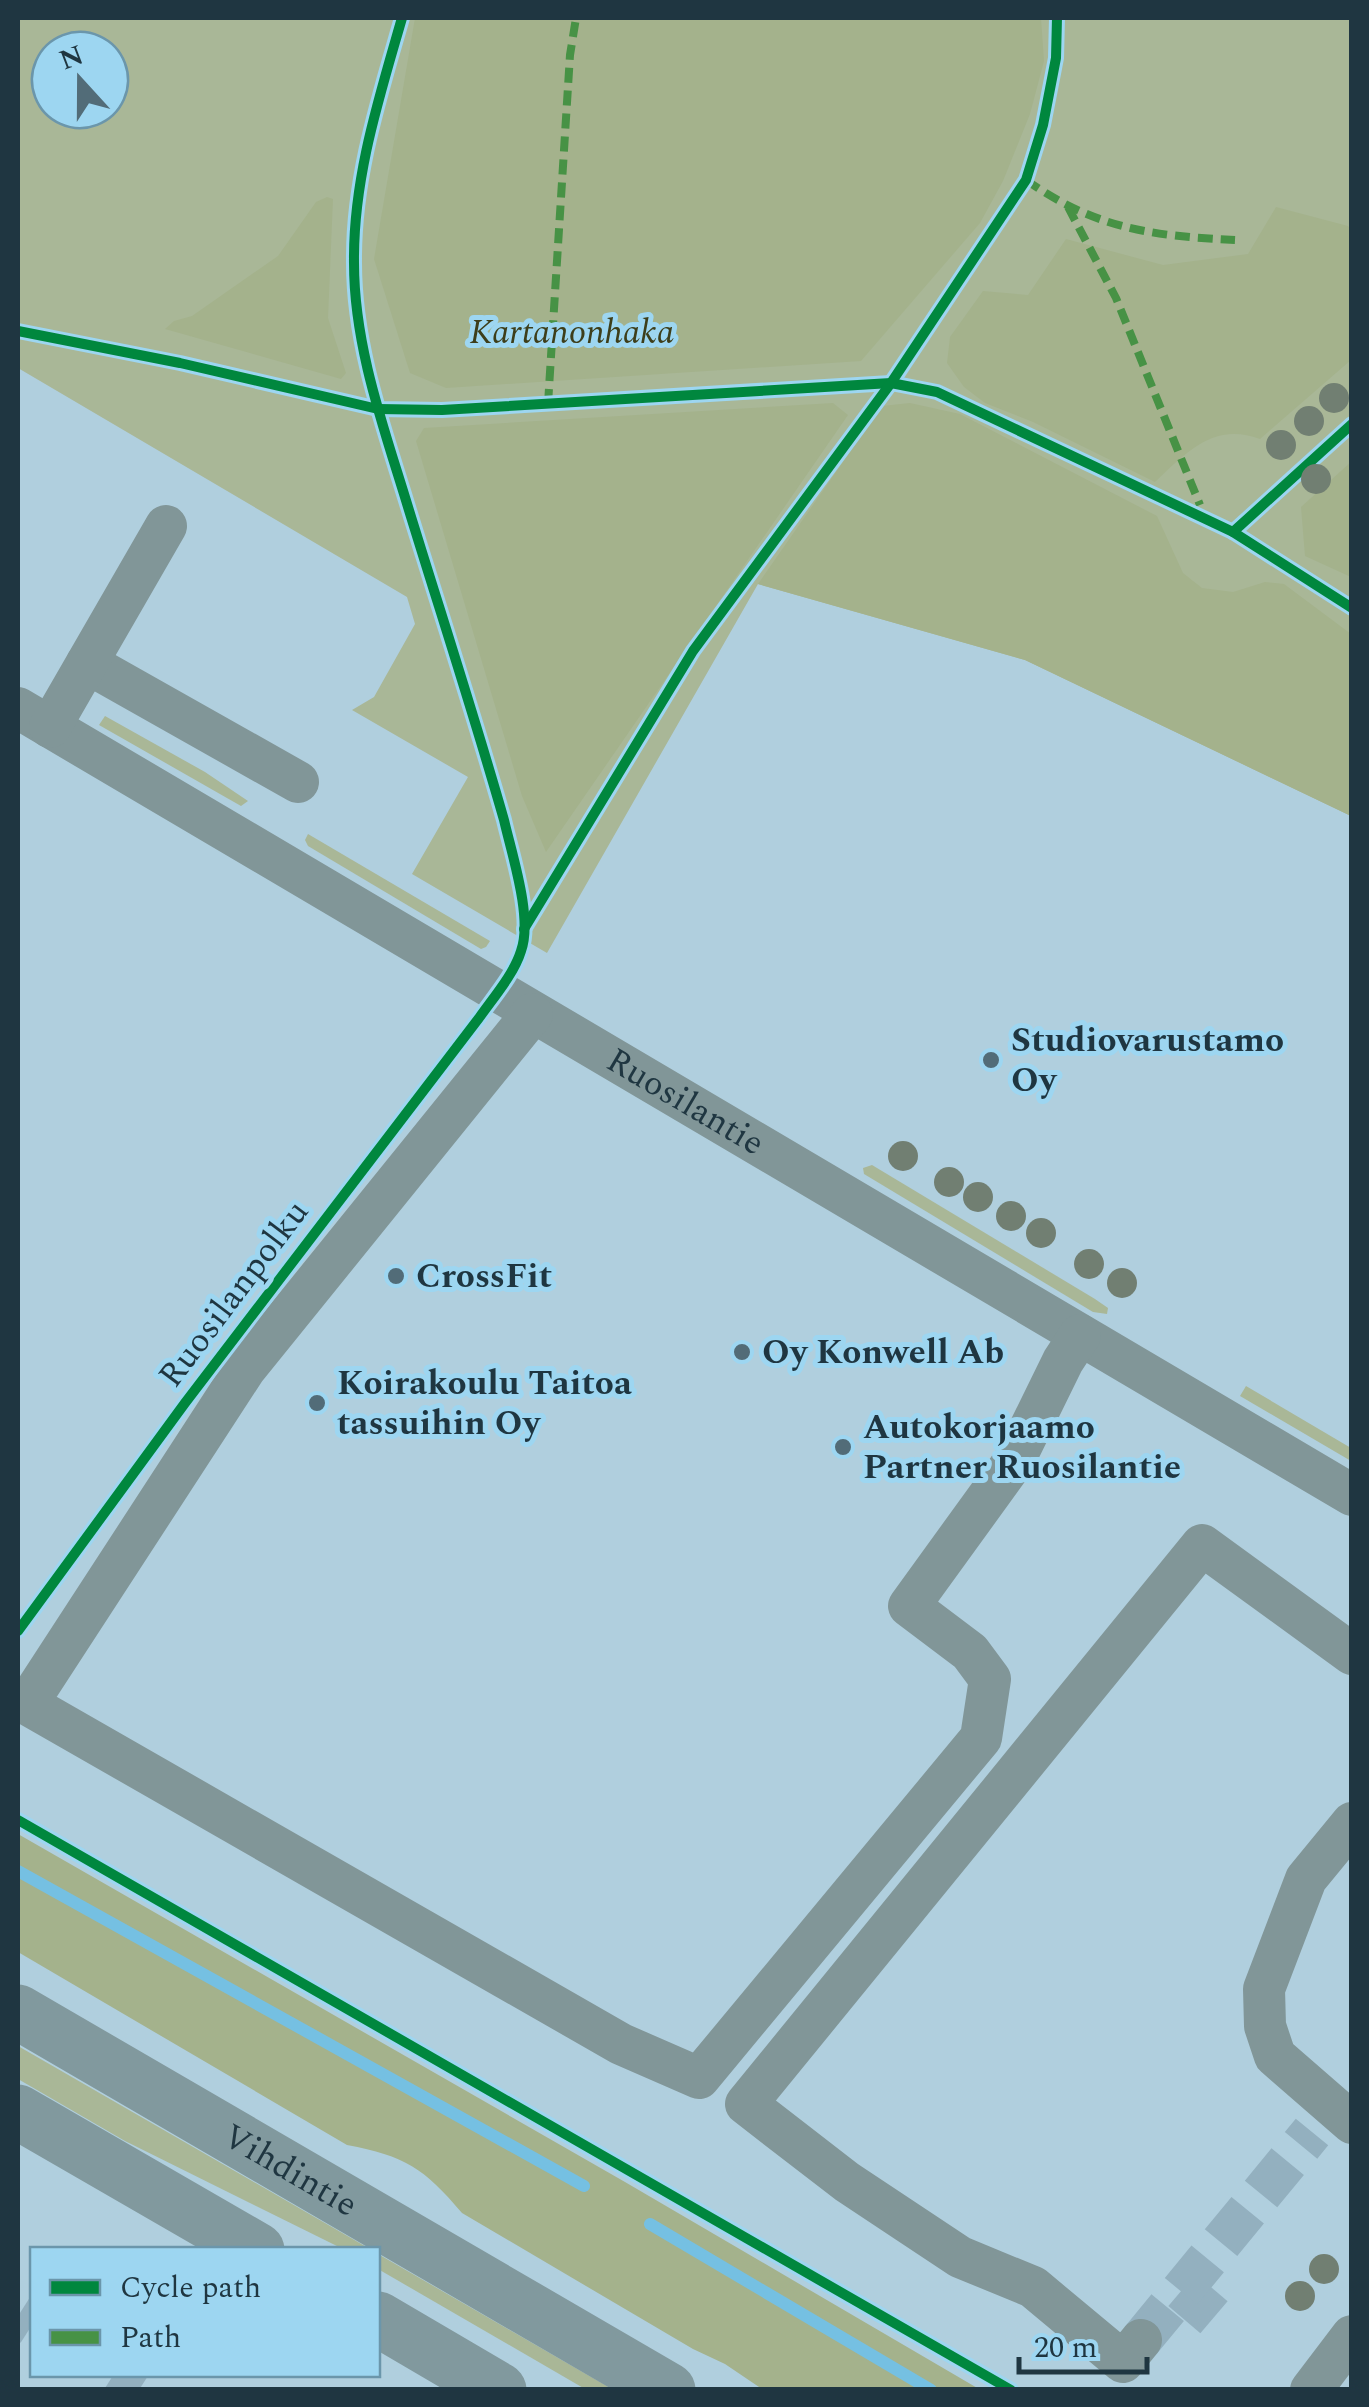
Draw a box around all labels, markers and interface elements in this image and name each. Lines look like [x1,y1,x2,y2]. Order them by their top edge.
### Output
north arrow [30,30,130,130]
text: N [53,34,90,82]
park label: Kartanonhaka [470,306,675,359]
place label: Studiovarustamo Oy [1011,1014,1284,1107]
street label: Ruosilantie [596,1034,775,1169]
marker: Studiovarustamo Oy [980,1049,1002,1071]
street label: Ruosilanpolku [146,1189,322,1399]
place label: CrossFit [416,1250,552,1303]
marker: CrossFit [385,1265,407,1287]
place label: Oy Konwell Ab [762,1326,1004,1379]
marker: Oy Konwell Ab [731,1341,753,1363]
place label: Koirakoulu Taitoa tassuihin Oy [337,1357,632,1450]
marker: Koirakoulu Taitoa tassuihin Oy [306,1392,328,1414]
place label: Autokorjaamo Partner Ruosilantie [863,1401,1181,1494]
marker: Autokorjaamo Partner Ruosilantie [832,1436,854,1458]
street label: Vihdintie [213,2110,368,2231]
legend [30,2247,380,2377]
text: Cycle path [120,2265,261,2311]
scale bar [1019,2312,1146,2374]
text: Path [120,2315,181,2361]
text: 20 m [1034,2325,1097,2371]

